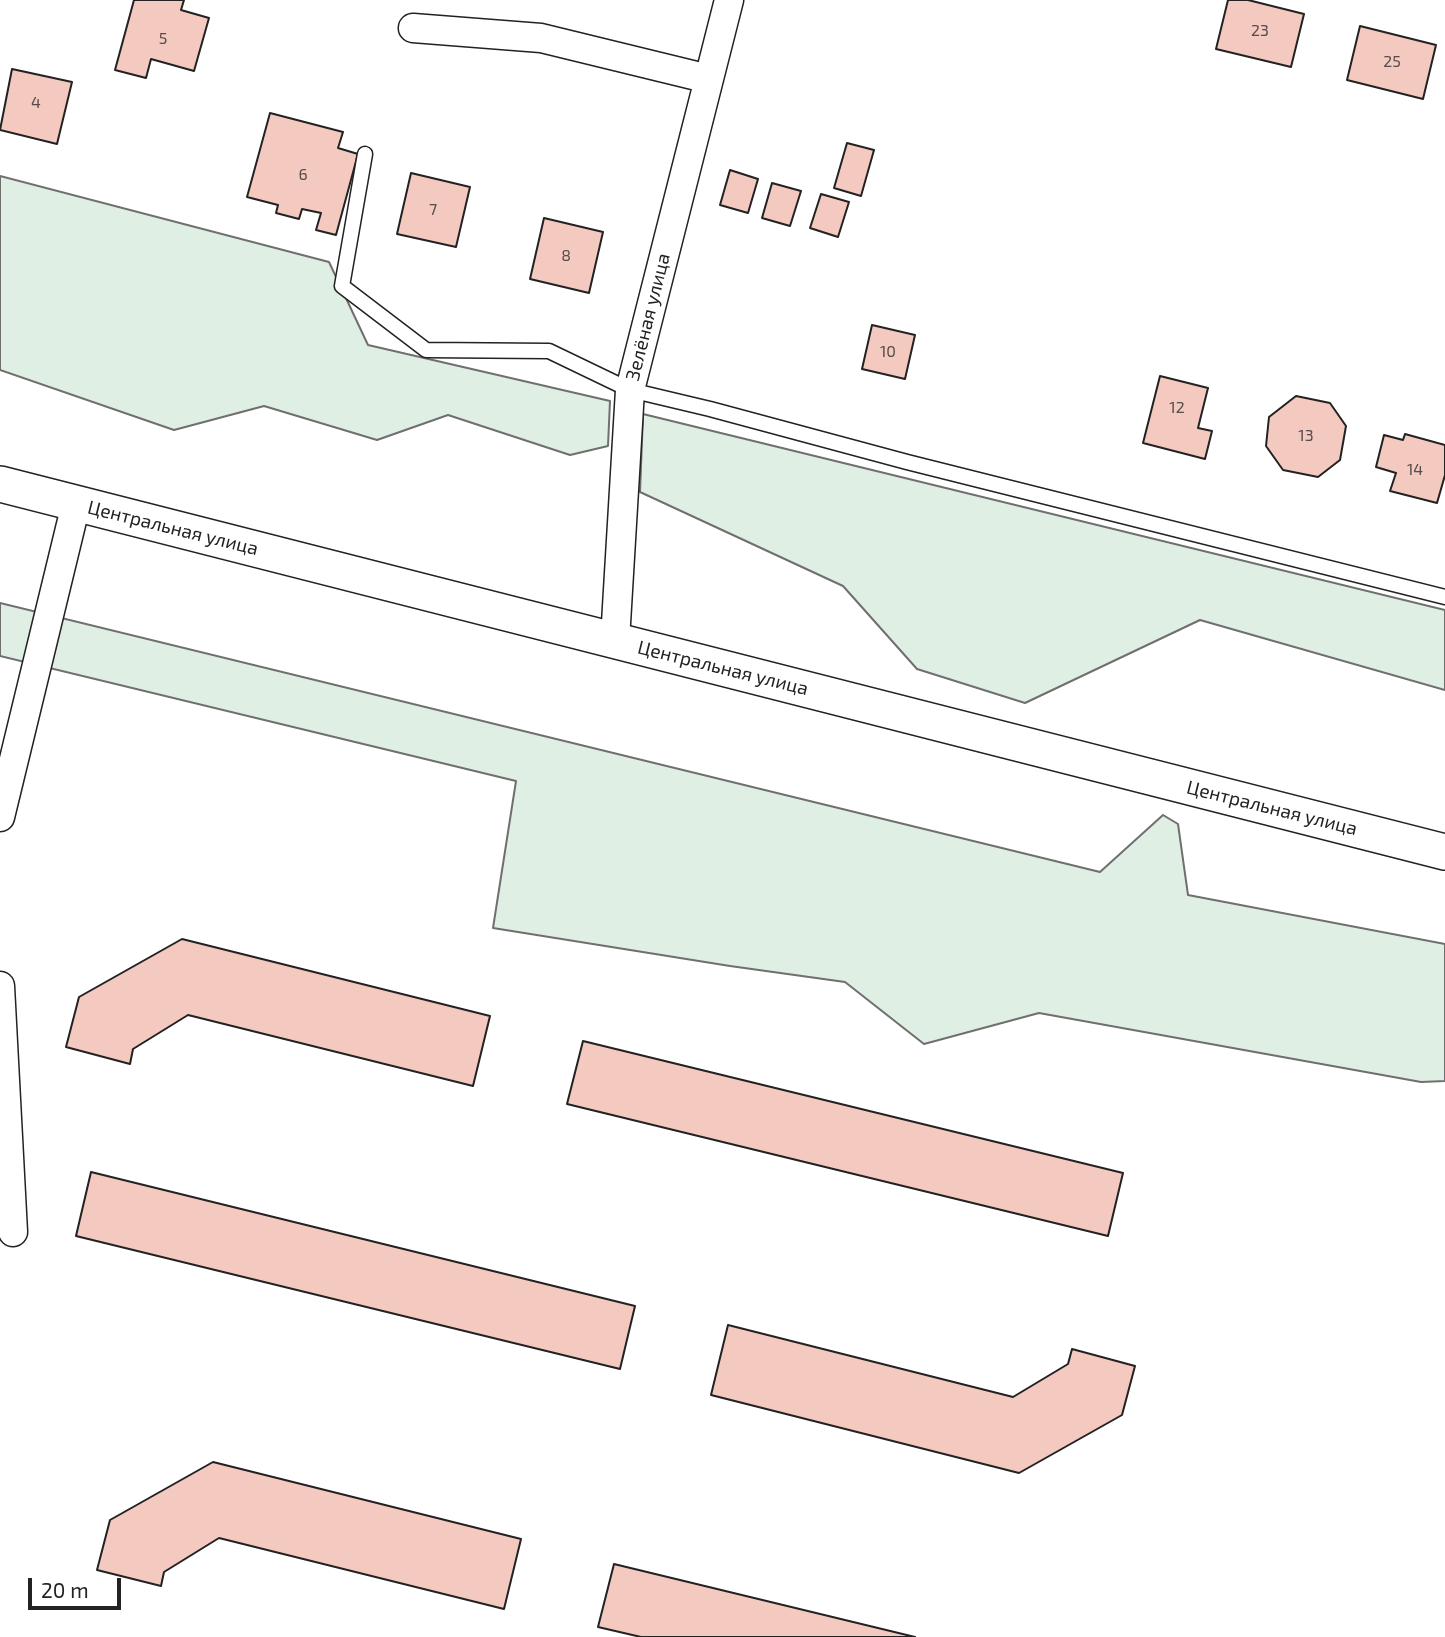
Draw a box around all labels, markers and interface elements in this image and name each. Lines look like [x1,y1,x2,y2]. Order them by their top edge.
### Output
house number: 23 [1251,21,1269,41]
house number: 5 [159,29,167,49]
house number: 25 [1383,52,1401,72]
house number: 4 [31,93,41,113]
house number: 6 [298,165,308,185]
house number: 7 [429,200,437,220]
house number: 8 [561,246,571,266]
street label: Зелёная улица [621,251,675,383]
house number: 10 [880,342,896,362]
house number: 12 [1169,398,1185,418]
house number: 13 [1298,426,1314,446]
house number: 14 [1407,460,1423,480]
street label: Центральная улица [85,496,261,560]
street label: Центральная улица [635,636,811,700]
street label: Центральная улица [1184,776,1360,840]
scale bar [32,1564,124,1608]
text: 20 m [41,1577,89,1602]

